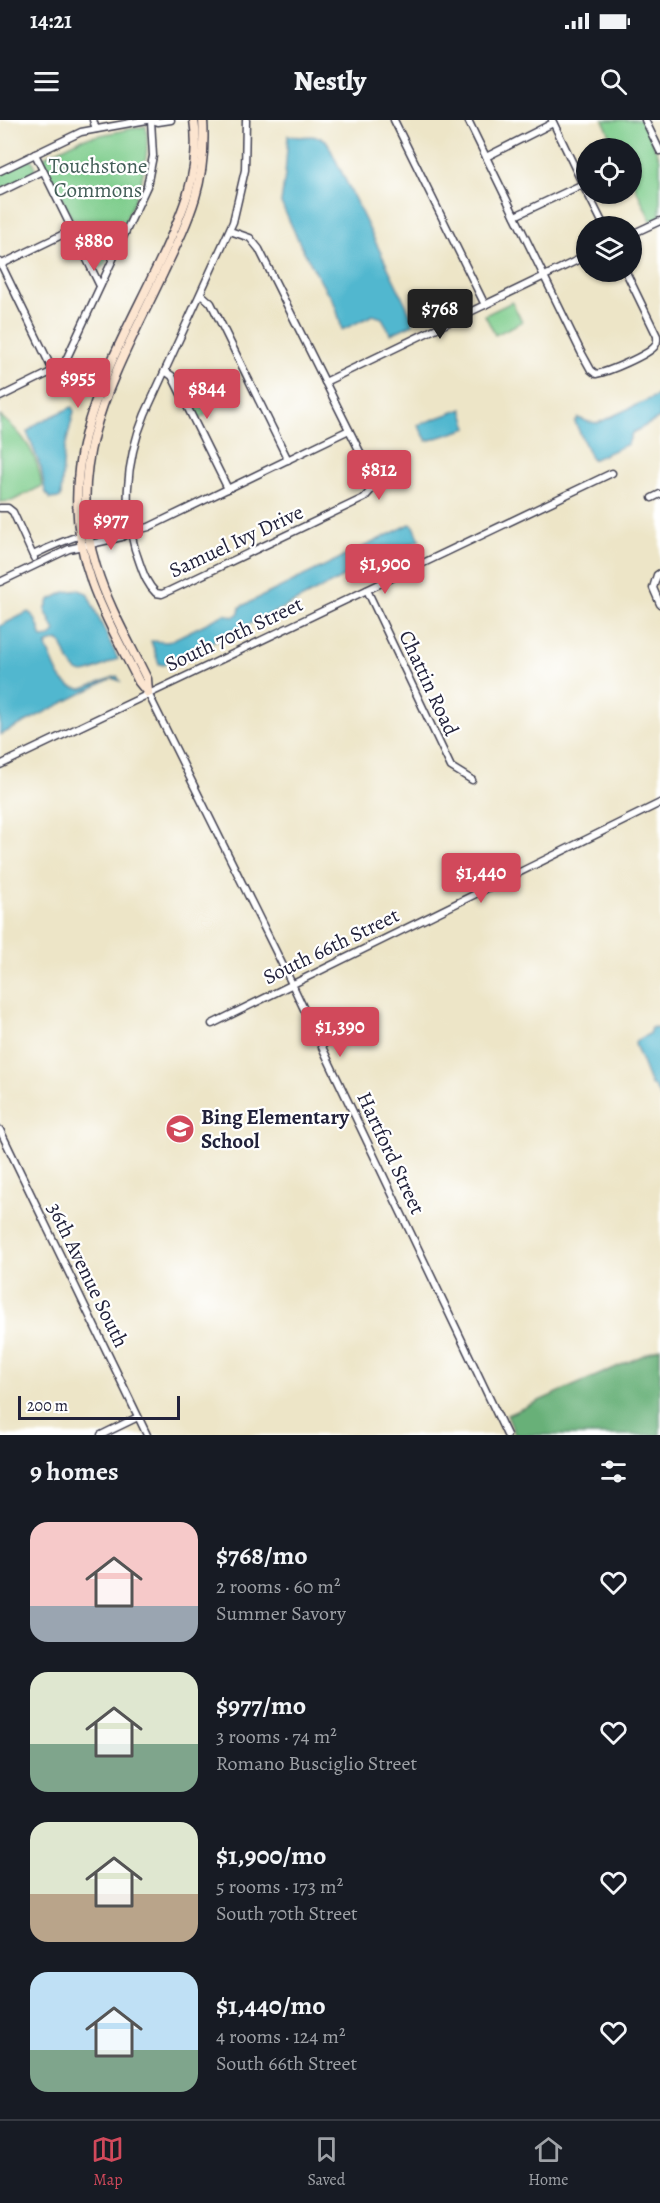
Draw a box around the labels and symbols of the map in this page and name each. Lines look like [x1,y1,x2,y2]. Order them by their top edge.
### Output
park label: Touchstone Commons [49,152,147,204]
pin: $880 [58,221,130,272]
pin: $768 [404,289,476,340]
pin: $955 [42,358,114,409]
pin: $844 [171,369,243,420]
pin: $812 [343,450,415,501]
street label: Samuel Ivy Drive [164,498,308,584]
pin: $977 [75,500,147,551]
pin: $1,900 [336,544,434,595]
street label: South 70th Street [161,590,307,678]
street label: Chattin Road [392,626,466,741]
pin: $1,440 [432,853,530,904]
street label: South 66th Street [258,901,404,991]
pin: $1,390 [291,1007,389,1058]
street label: Hartford Street [350,1087,432,1219]
place label: Bing Elementary School [201,1103,350,1155]
school or university icon: Bing Elementary School [164,1113,196,1145]
street label: 36th Avenue South [41,1198,135,1352]
scale bar [18,1393,180,1420]

